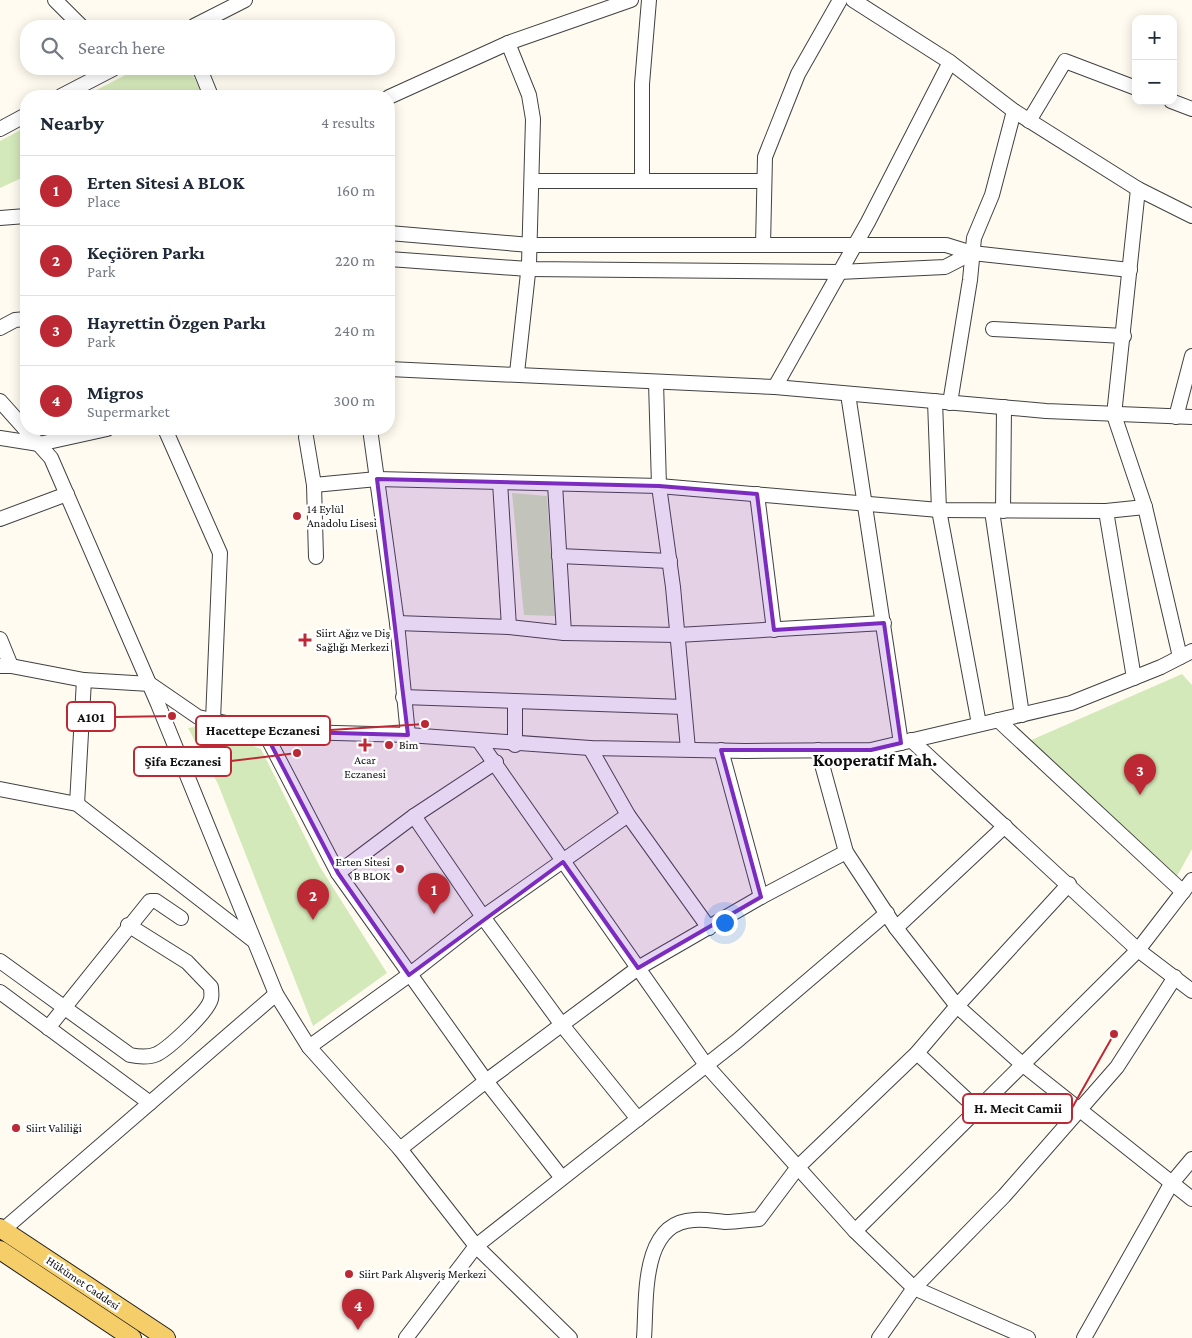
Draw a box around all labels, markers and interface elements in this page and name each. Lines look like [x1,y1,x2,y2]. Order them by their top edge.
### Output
map controls [1132,15,1177,105]
button: + [1132,15,1177,60]
search box [20,20,395,75]
icon: search [38,34,66,62]
text: Search here [78,37,165,58]
button: − [1132,60,1177,105]
text: Nearby [40,111,104,135]
text: 4 results [321,114,375,131]
text: Erten Sitesi A BLOK [87,172,244,193]
text: 1 [53,182,59,199]
text: 160 m [337,182,375,199]
text: Place [87,193,120,210]
text: Keçiören Parkı [87,242,205,263]
text: 2 [52,252,60,269]
text: 220 m [335,252,375,269]
text: Park [87,263,115,280]
text: Hayrettin Özgen Parkı [87,312,266,333]
text: 3 [52,322,60,339]
text: 240 m [334,322,375,339]
text: Park [87,333,115,350]
text: Migros [87,382,143,403]
text: 4 [52,392,60,409]
text: 300 m [333,392,375,409]
text: Supermarket [87,403,170,420]
place label: 14 Eylül Anadolu Lisesi [307,502,377,530]
marker: 14 Eylül Anadolu Lisesi [291,510,303,522]
place label: Siirt Ağız ve Diş Sağlığı Merkezi [316,626,391,654]
marker: Siirt Ağız ve Diş Sağlığı Merkezi [298,633,312,647]
callout: A101 [67,702,115,731]
text: A101 [76,709,105,725]
callout: Hacettepe Eczanesi [196,716,330,745]
text: Hacettepe Eczanesi [206,722,320,738]
place label: Bim [399,738,419,752]
marker: Acar Eczanesi [359,739,371,751]
marker: Bim [383,739,395,751]
callout: Şifa Eczanesi [134,747,231,776]
district label: Kooperatif Mah. [813,750,937,770]
text: Şifa Eczanesi [145,753,221,769]
place label: Acar Eczanesi [344,753,386,781]
pin: 3 [1124,754,1156,795]
place label: Erten Sitesi B BLOK [336,855,390,883]
marker: Erten Sitesi B BLOK [394,863,406,875]
pin: 1 [418,873,450,914]
pin: 2 [297,879,329,920]
your location [712,910,738,936]
callout: H. Mecit Camii [963,1094,1072,1123]
text: H. Mecit Camii [974,1100,1062,1116]
place label: Siirt Valiliği [26,1121,82,1135]
marker: Siirt Valiliği [10,1122,22,1134]
street label: Hükümet Caddesi [44,1253,122,1313]
place label: Siirt Park Alışveriş Merkezi [359,1267,486,1281]
marker: Siirt Park Alışveriş Merkezi [343,1268,355,1280]
pin: 4 [342,1289,374,1330]

